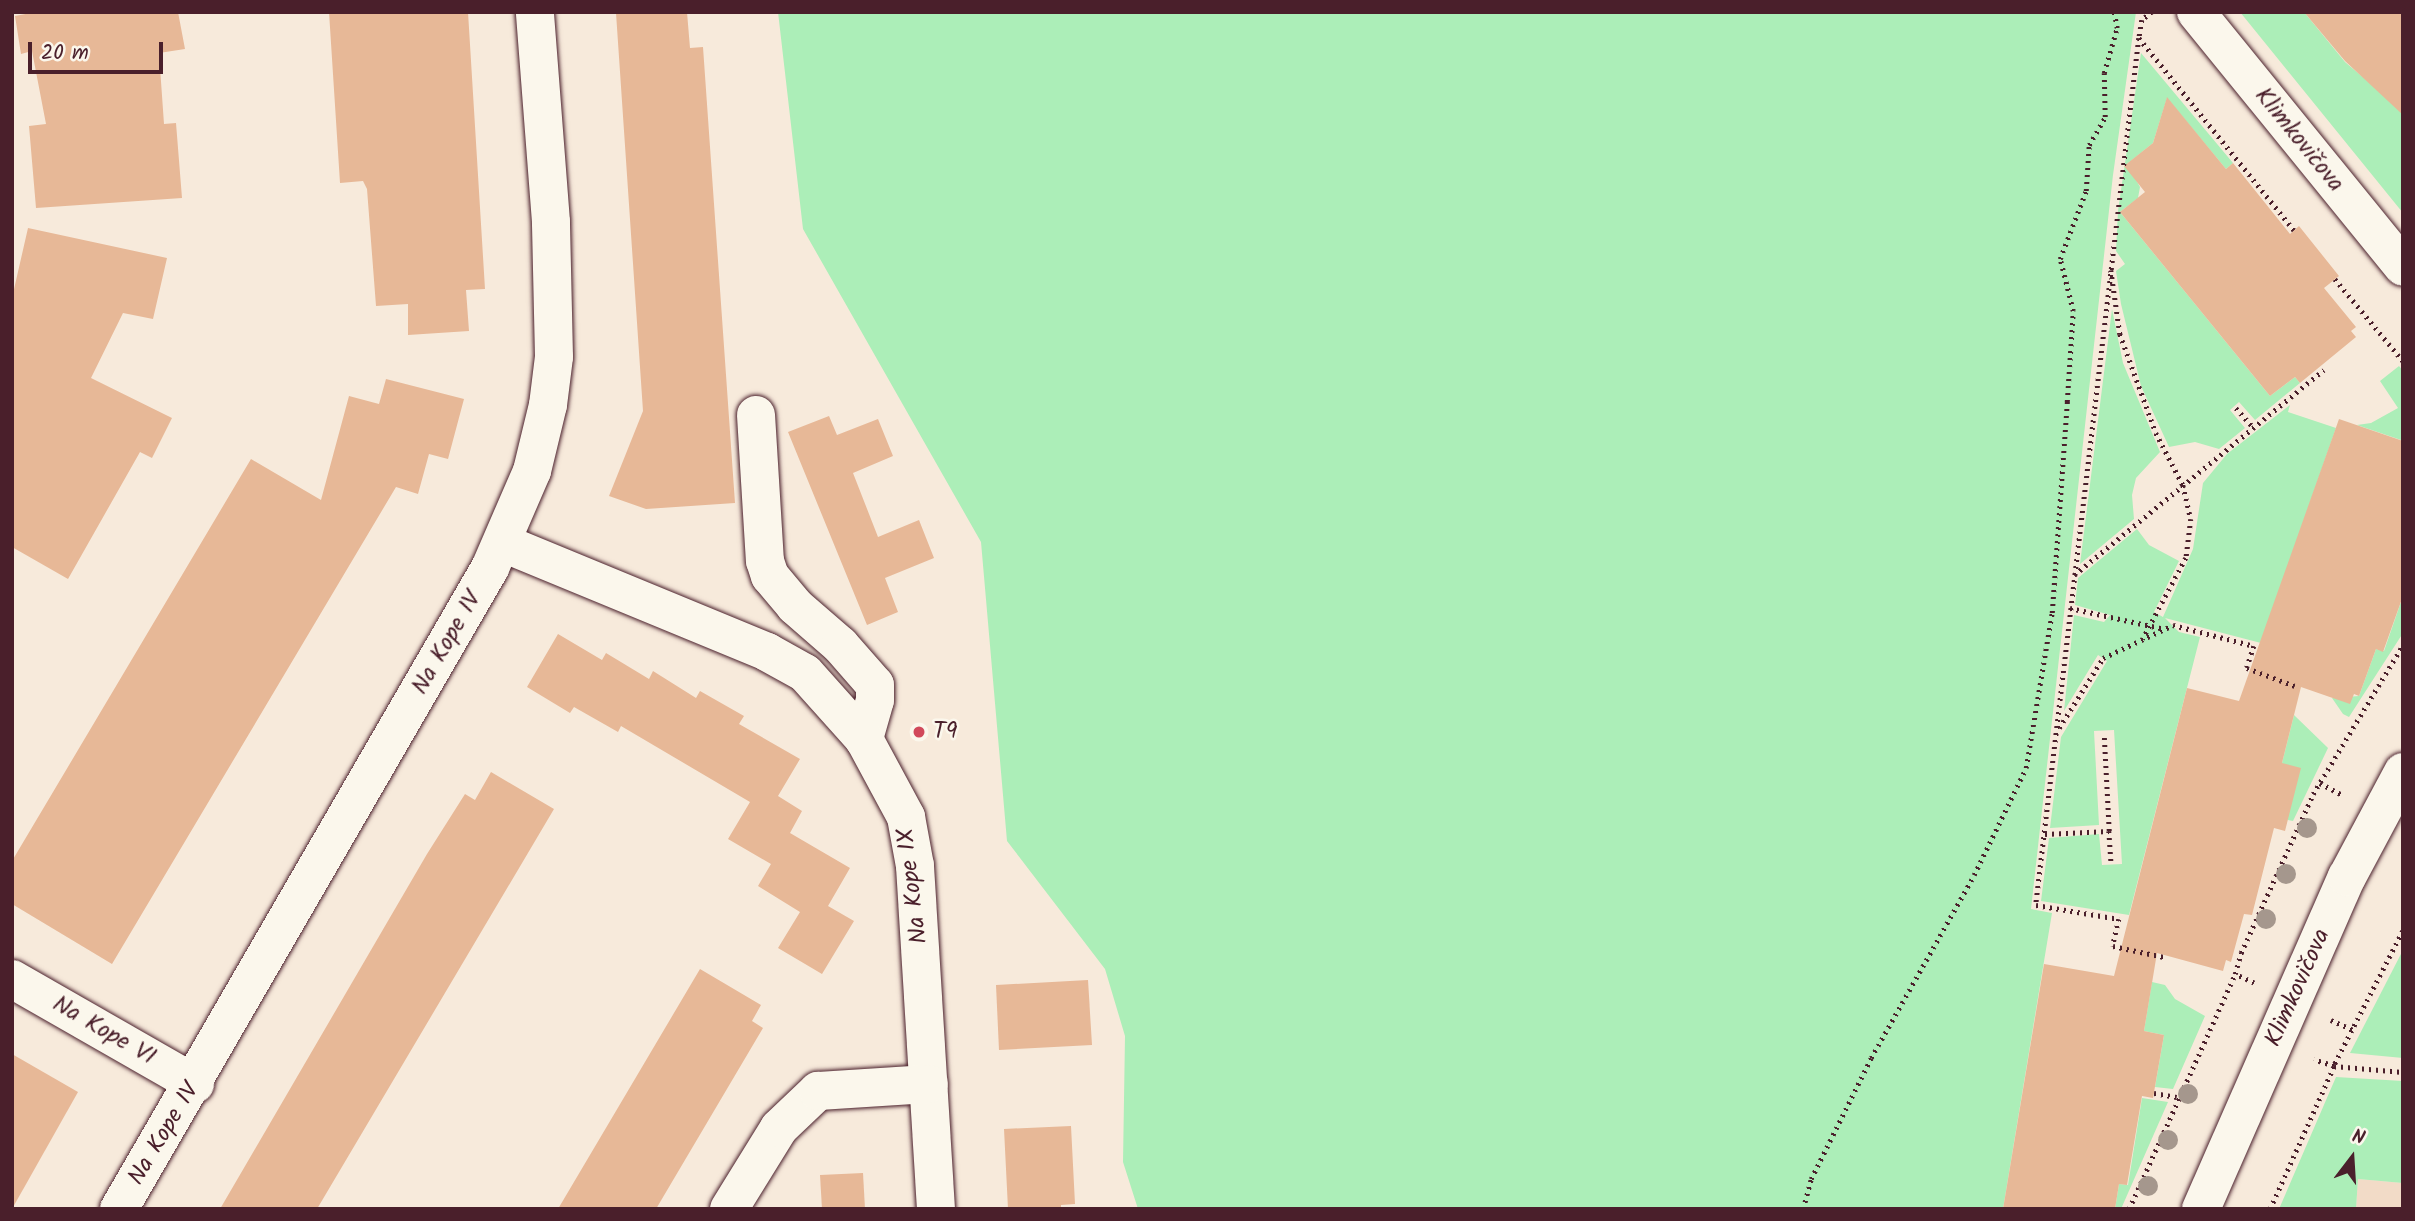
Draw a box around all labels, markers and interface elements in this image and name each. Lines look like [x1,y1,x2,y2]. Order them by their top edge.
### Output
scale bar [32,28,166,72]
text: 20 m [41,37,89,70]
street label: Klimkovičova [2248,82,2350,198]
street label: Na Kope IV [406,586,488,700]
place label: T9 [933,718,958,746]
marker: T9 [911,724,927,740]
street label: Na Kope IX [892,826,934,946]
street label: Klimkovičova [2259,925,2337,1051]
street label: Na Kope VI [47,990,161,1072]
street label: Na Kope IV [122,1078,206,1190]
text: N [2348,1122,2368,1154]
north arrow [2317,1123,2387,1193]

